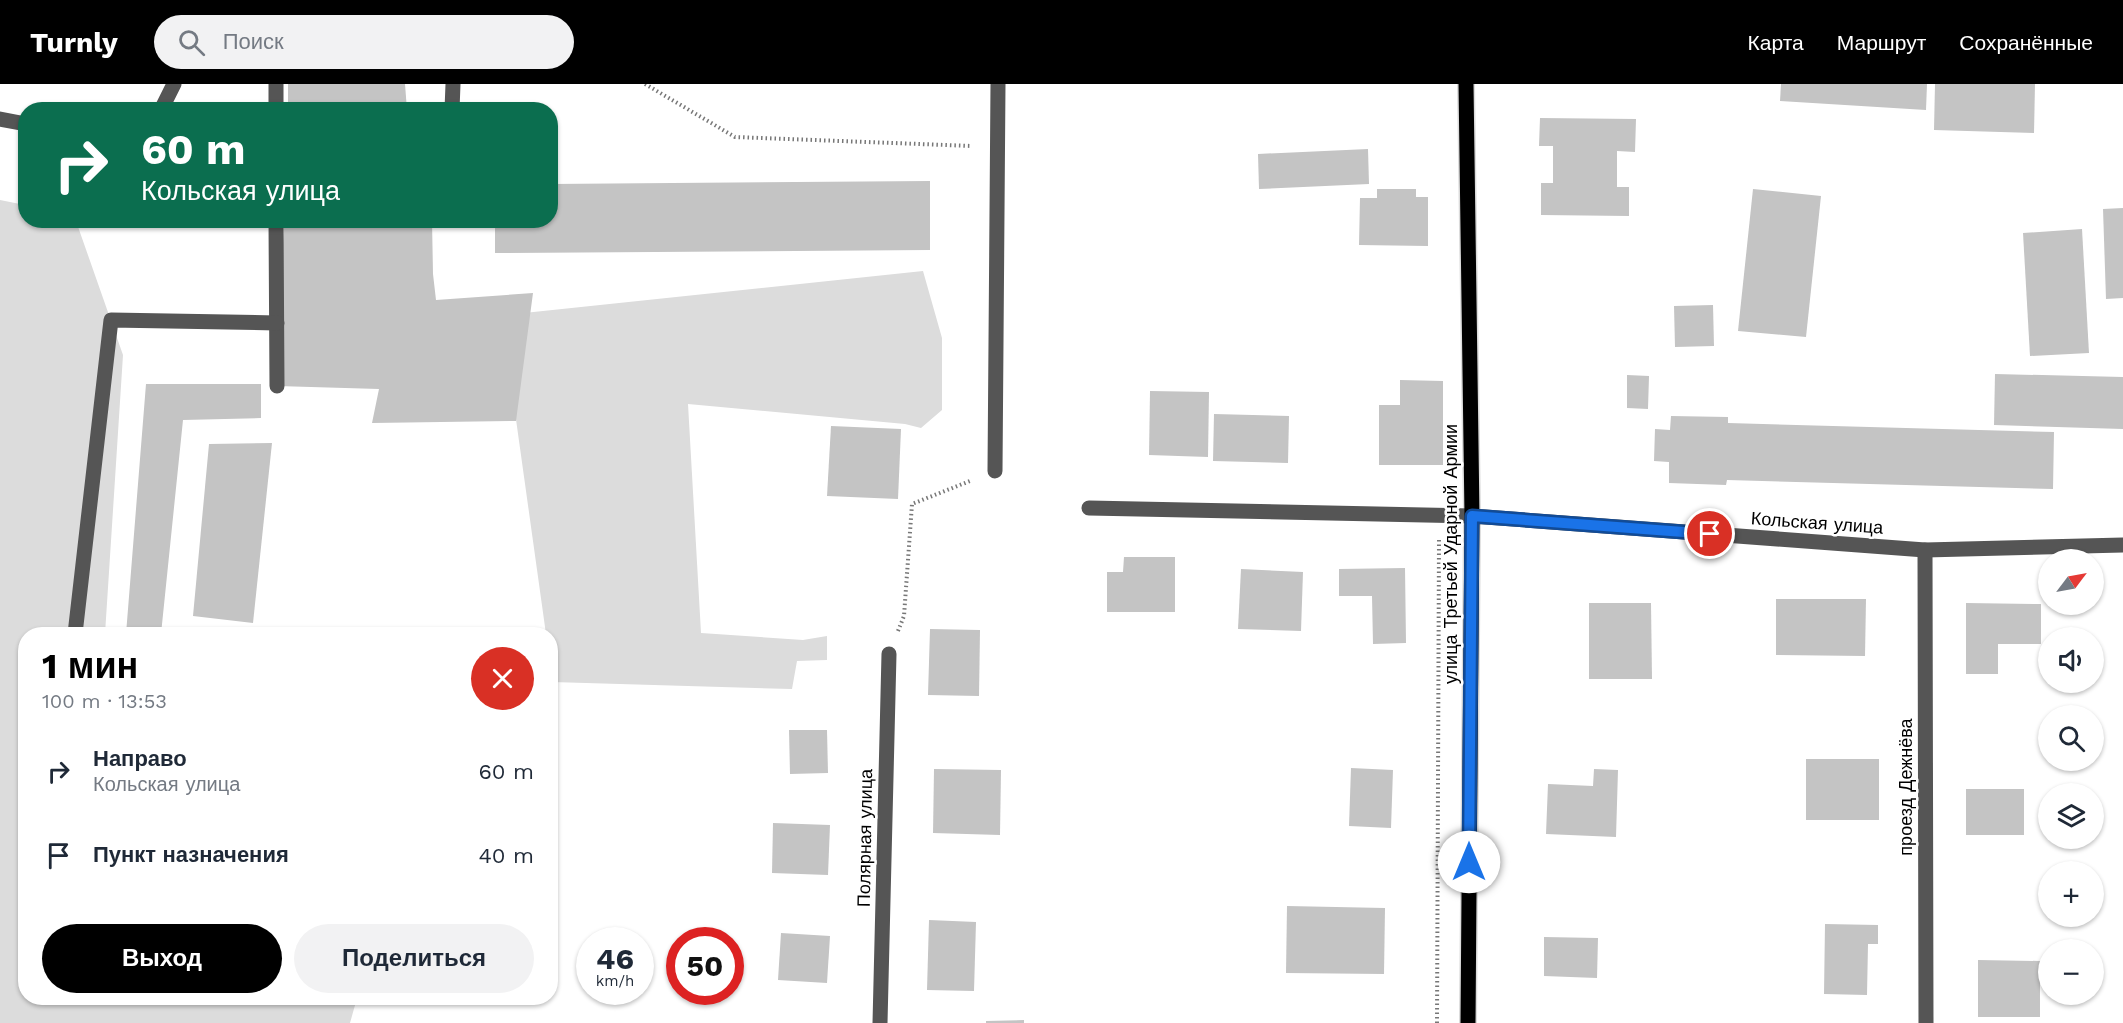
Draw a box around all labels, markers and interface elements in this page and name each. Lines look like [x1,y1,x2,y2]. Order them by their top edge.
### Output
search box [154,15,574,69]
text: Turnly [30,26,118,59]
icon: search [175,26,208,59]
text: Поиск [223,29,284,54]
text: Карта [1748,30,1804,55]
text: Маршрут [1837,30,1926,55]
text: Сохранённые [1959,30,2093,55]
text: 60 m [141,125,245,174]
icon: right [42,126,120,204]
text: Кольская улица [141,175,340,207]
street label: улица Третьей Ударной Армии [1440,424,1461,684]
street label: Кольская улица [1750,507,1885,538]
pin [1684,508,1735,559]
icon: arrive [1693,517,1726,550]
north arrow [2038,549,2104,615]
map controls [2038,549,2104,1005]
button: sound [2038,627,2104,693]
text: 1 мин [42,645,138,687]
button: close [471,647,534,710]
text: 100 m · 13:53 [42,689,167,713]
button: search [2038,705,2104,771]
street label: проезд Дежнёва [1895,717,1916,856]
text: Направо [93,746,187,771]
icon: right [42,755,75,788]
text: 60 m [478,759,534,784]
street label: Полярная улица [853,768,876,907]
text: Кольская улица [93,772,240,796]
button: layers [2038,783,2104,849]
position arrow [1437,830,1501,894]
icon: arrive [42,839,75,872]
text: Пункт назначения [93,842,289,867]
text: 40 m [478,843,534,868]
button: + [2038,861,2104,927]
button: Выход [42,924,282,993]
button: Поделиться [294,924,534,993]
speed limit sign: 50 [666,927,744,1005]
button: − [2038,939,2104,1005]
text: 46 [596,941,634,976]
text: km/h [596,972,634,990]

